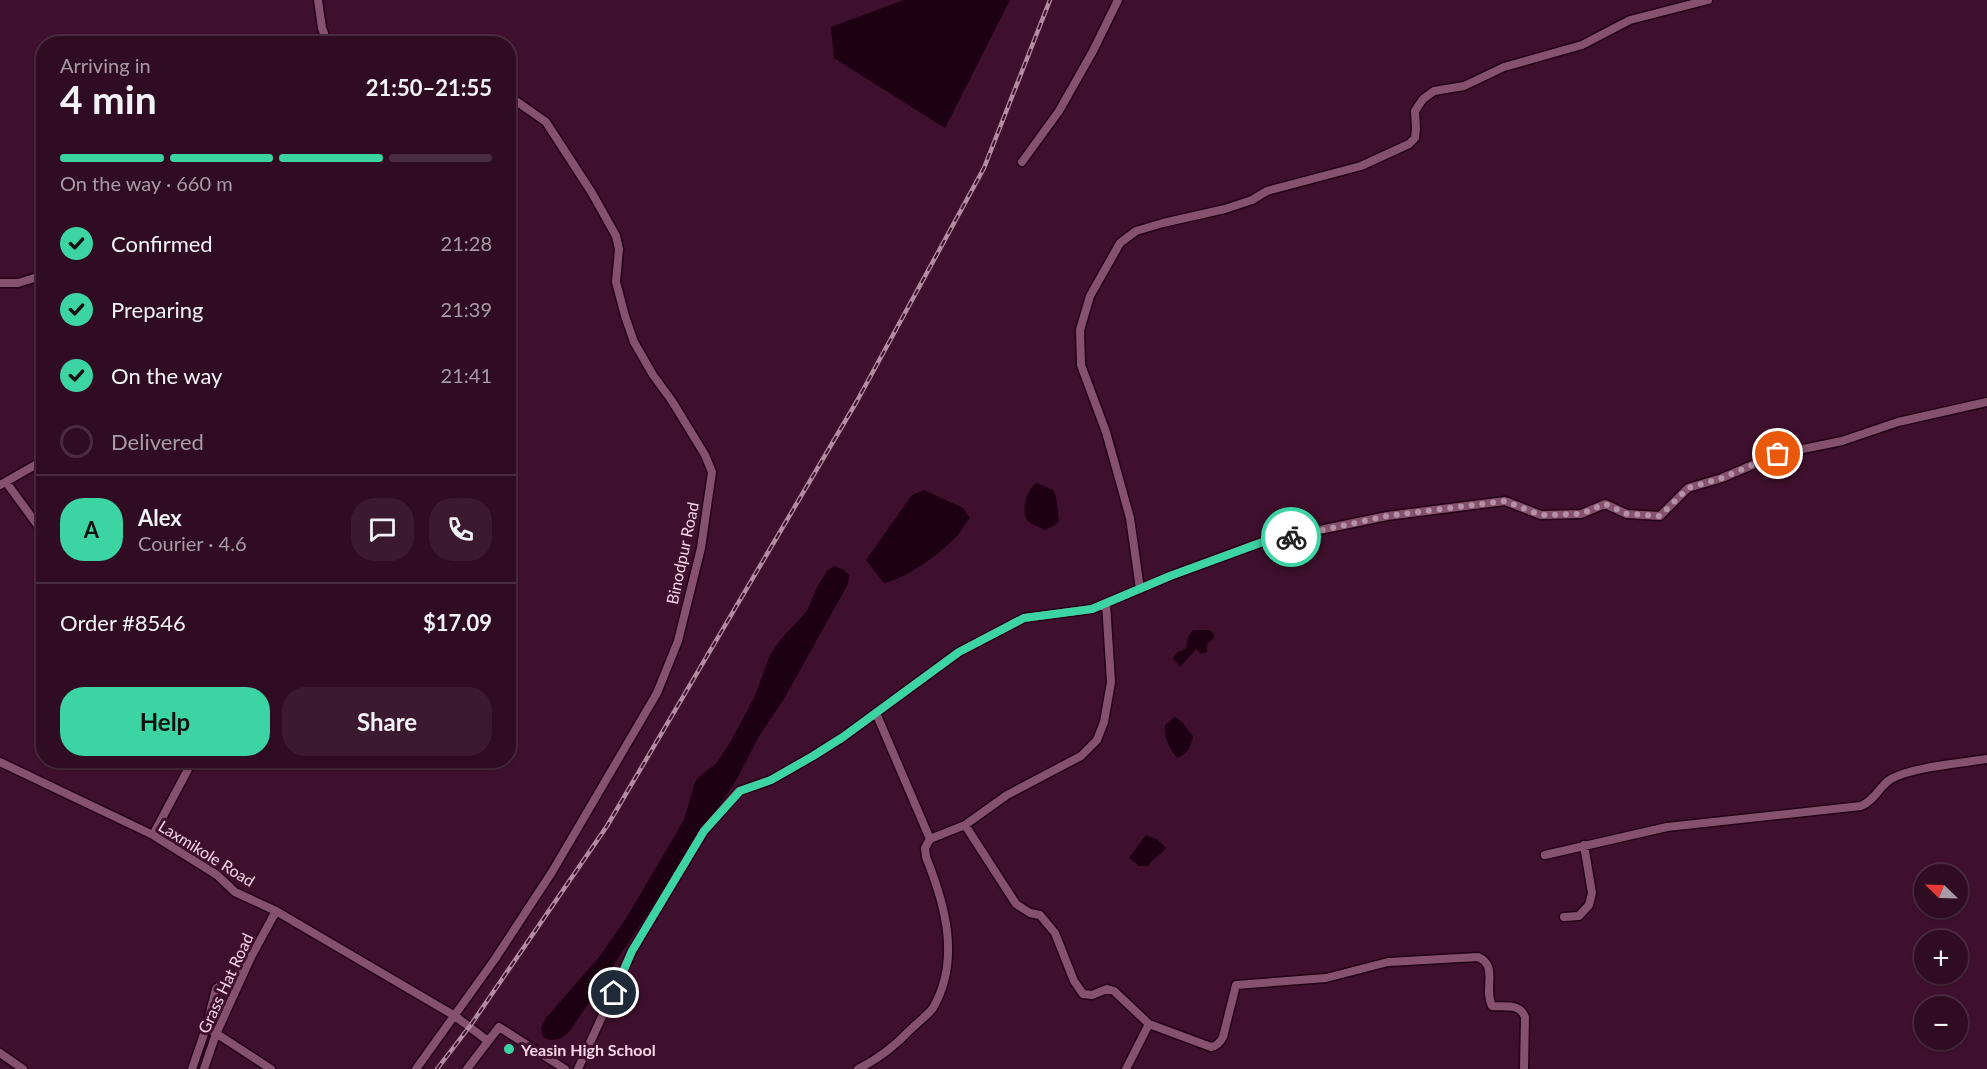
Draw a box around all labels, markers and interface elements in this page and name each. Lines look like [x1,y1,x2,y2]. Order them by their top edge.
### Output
text: Arriving in [60,53,151,77]
text: 21:50–21:55 [366,74,492,101]
text: 4 min [60,76,157,122]
text: On the way · 660 m [60,171,233,195]
icon: check [60,227,93,260]
text: Confirmed [111,230,213,257]
text: 21:28 [441,231,492,255]
icon: check [60,293,93,326]
text: Preparing [111,296,203,323]
text: 21:39 [441,297,492,321]
icon: check [60,359,93,392]
text: On the way [111,362,222,389]
text: 21:41 [441,363,492,387]
text: Delivered [111,428,204,455]
pin [1752,428,1803,479]
icon: bag [1761,437,1794,470]
button: chat [351,498,414,561]
button: phone [429,498,492,561]
street label: Binodpur Road [662,500,702,606]
text: Alex [138,504,182,531]
courier [1261,507,1321,567]
text: A [84,516,99,543]
icon: bike [1275,521,1308,554]
text: Courier · 4.6 [138,531,247,555]
text: Order #8546 [60,609,186,636]
text: $17.09 [423,609,492,636]
button: Help [60,687,270,756]
button: Share [282,687,492,756]
street label: Laxmikole Road [155,816,259,890]
north arrow [1914,864,1968,918]
map controls [1914,864,1968,1050]
street label: Grass Hat Road [194,930,256,1036]
button: + [1914,930,1968,984]
pin [588,967,639,1018]
icon: home [597,976,630,1009]
button: − [1914,996,1968,1050]
place label: Yeasin High School [520,1040,656,1059]
marker: Yeasin High School [502,1042,516,1056]

